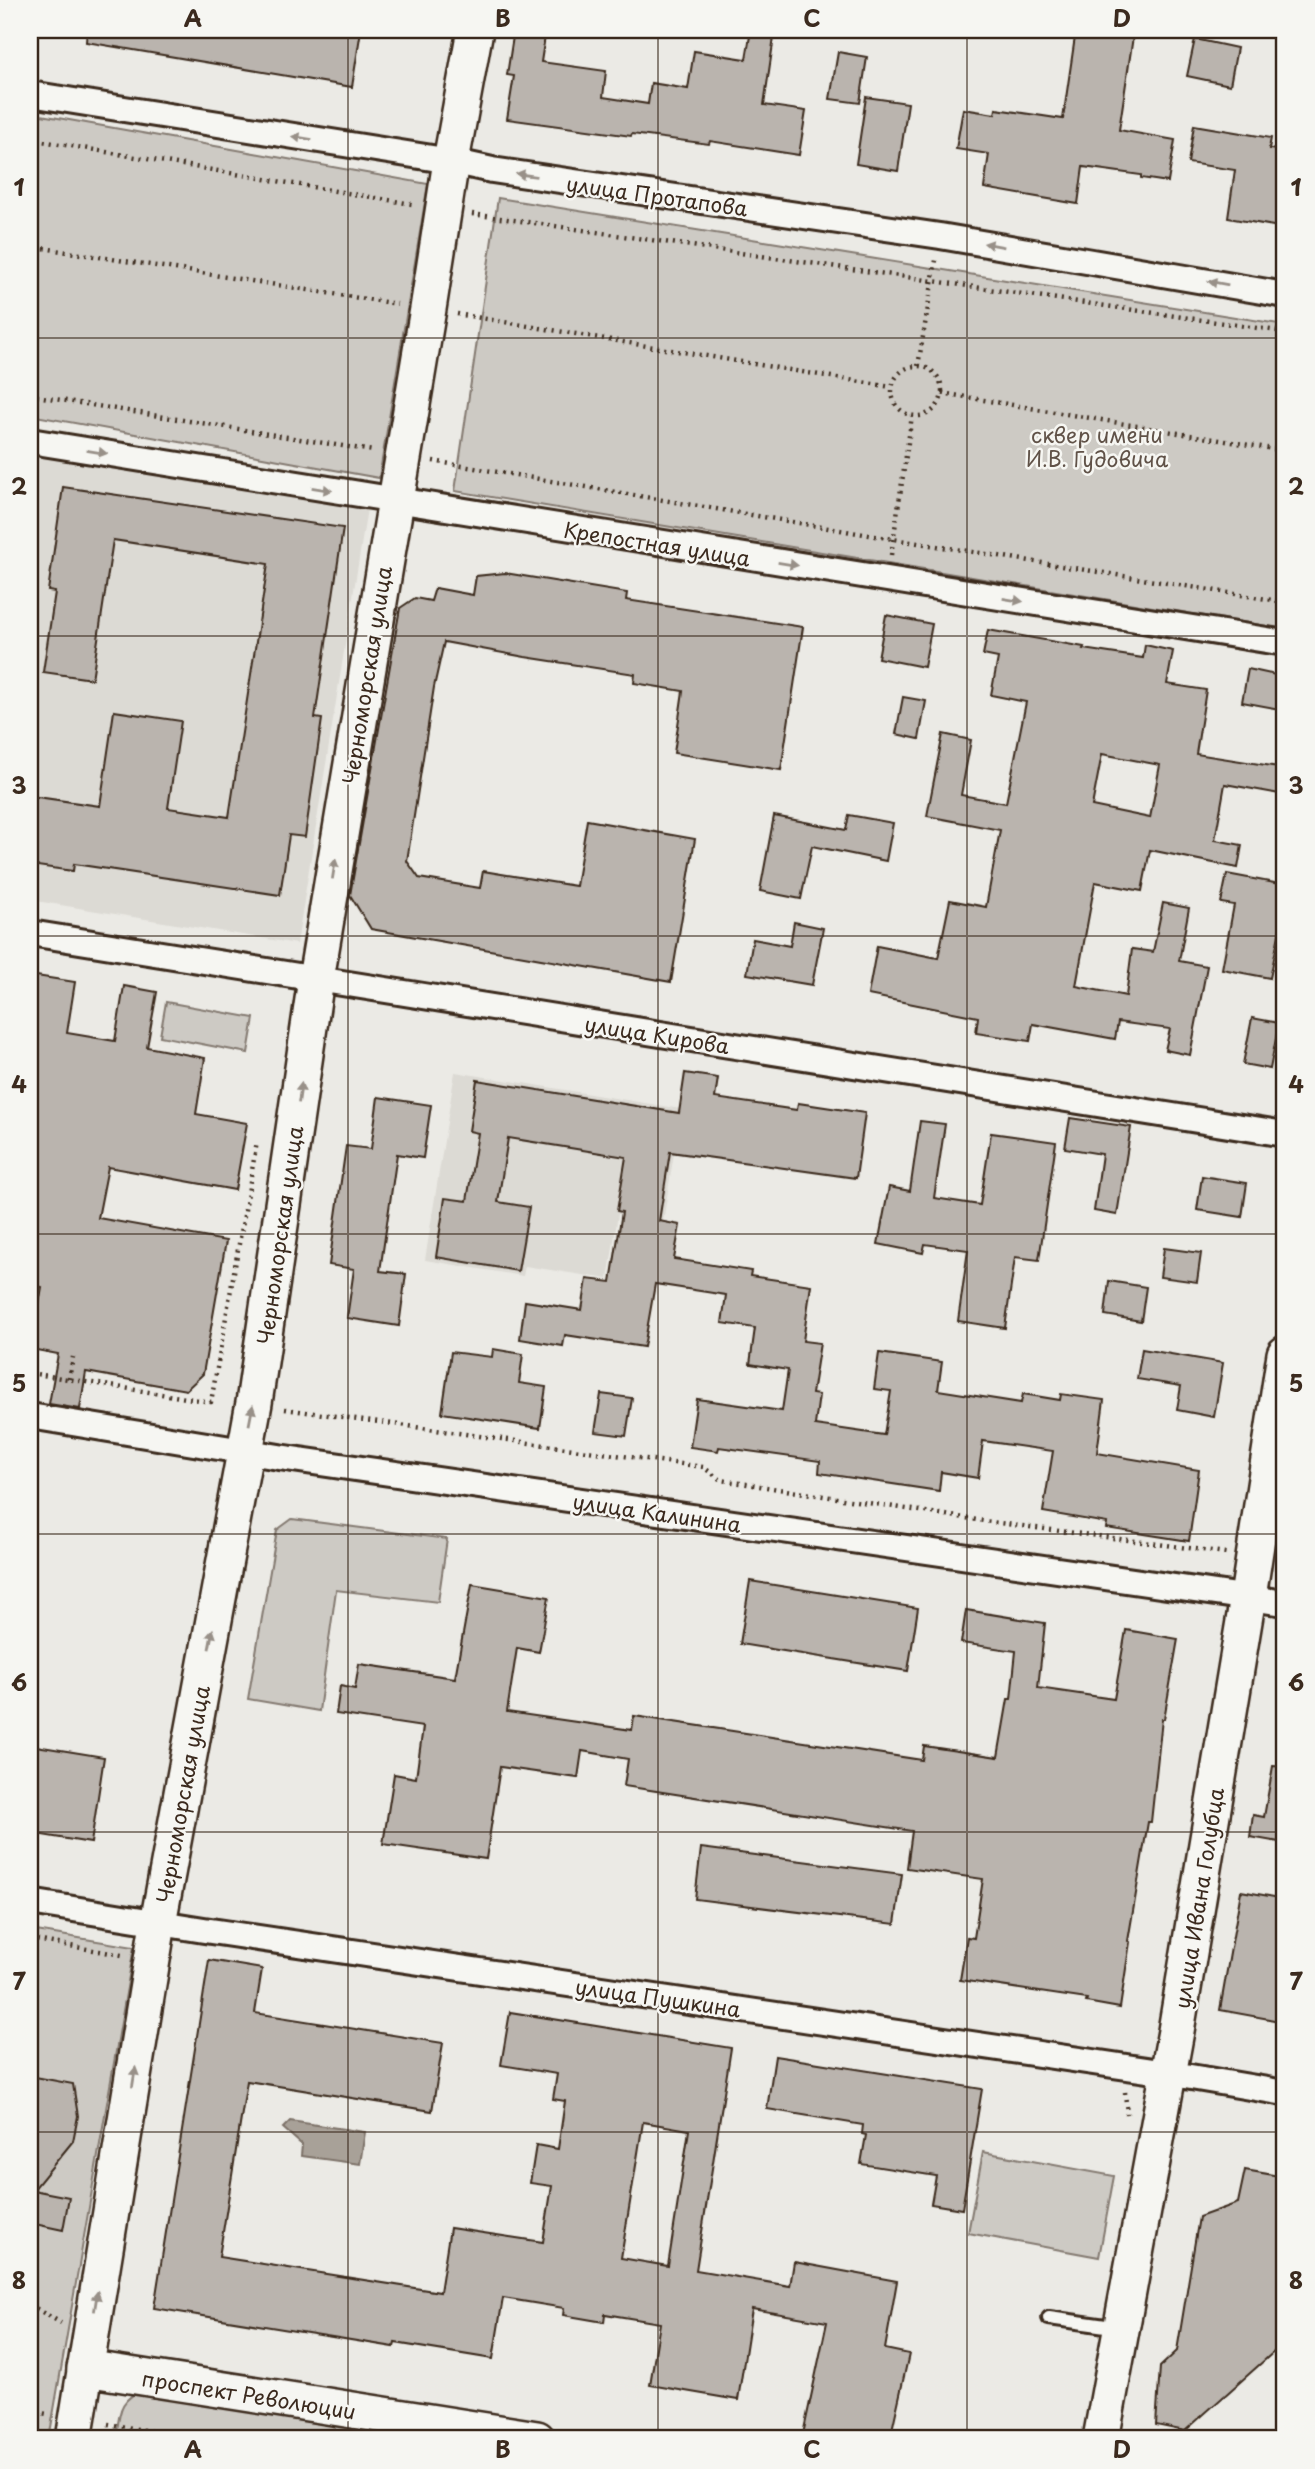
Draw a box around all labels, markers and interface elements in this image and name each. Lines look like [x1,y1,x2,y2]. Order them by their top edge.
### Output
text: A [184,0,202,35]
text: B [495,0,511,35]
text: C [803,0,821,35]
text: D [1113,0,1131,35]
one-way arrow [291,132,313,143]
street label: улица Протапова [564,166,750,224]
text: 1 [14,169,25,204]
text: 1 [1291,169,1302,204]
one-way arrow [515,170,537,181]
one-way arrow [983,239,1005,250]
one-way arrow [1207,277,1229,288]
park label: сквер имени И.В. Гудовича [1026,418,1169,474]
one-way arrow [86,447,108,458]
text: 2 [11,468,27,503]
text: 2 [1288,468,1304,503]
one-way arrow [311,484,333,495]
street label: Крепостная улица [561,512,753,574]
one-way arrow [777,559,799,570]
street label: Черноморская улица [333,563,399,786]
one-way arrow [1002,595,1024,606]
text: 3 [11,767,27,802]
text: 3 [1288,767,1304,802]
one-way arrow [329,858,340,880]
street label: улица Кирова [582,1007,732,1061]
text: 4 [11,1066,27,1101]
text: 4 [1288,1066,1304,1101]
one-way arrow [294,1082,305,1104]
street label: Черноморская улица [248,1123,310,1346]
text: 5 [12,1365,26,1400]
text: 5 [1289,1365,1303,1400]
one-way arrow [246,1404,257,1426]
street label: улица Калинина [571,1484,744,1540]
one-way arrow [206,1628,217,1650]
text: 6 [11,1664,27,1699]
text: 6 [1288,1664,1304,1699]
street label: Черноморская улица [147,1682,217,1905]
street label: улица Ивана Голубца [1165,1785,1231,2011]
text: 7 [12,1963,26,1998]
text: 7 [1289,1963,1303,1998]
street label: улица Пушкина [573,1970,744,2025]
one-way arrow [128,2066,139,2088]
text: 8 [12,2262,26,2297]
text: 8 [1289,2262,1303,2297]
one-way arrow [91,2290,102,2312]
street label: проспект Революции [140,2361,358,2427]
text: A [184,2431,202,2466]
text: B [495,2431,511,2466]
text: C [803,2431,821,2466]
text: D [1113,2431,1131,2466]

